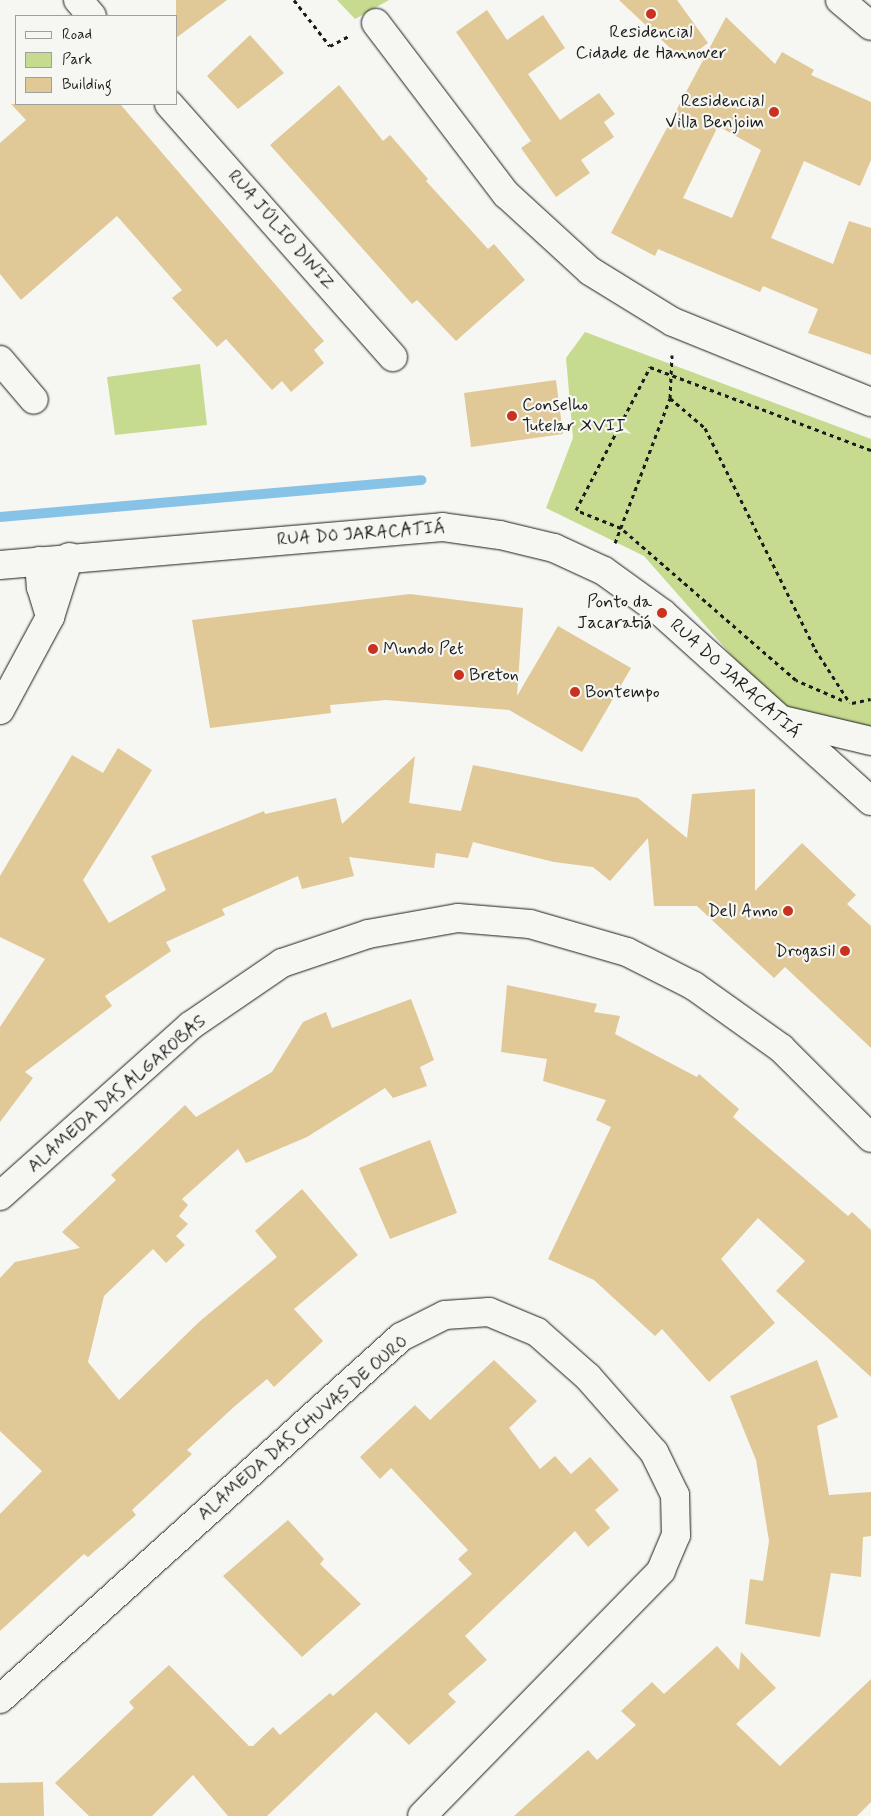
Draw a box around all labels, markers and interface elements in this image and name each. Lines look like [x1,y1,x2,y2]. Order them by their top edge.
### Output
marker: Residencial Cidade de Hannover [645,8,657,20]
legend [15,15,178,105]
place label: Residencial Cidade de Hannover [574,22,728,64]
text: Road [62,25,92,45]
text: Park [62,50,92,70]
text: Building [62,75,112,95]
place label: Residencial Villa Benjoim [665,91,764,134]
marker: Residencial Villa Benjoim [768,106,780,118]
street label: RUA JÚLIO DINIZ [221,164,341,296]
place label: Conselho Tutelar XVII [522,395,622,438]
marker: Conselho Tutelar XVII [506,410,518,422]
street label: RUA DO JARACATIÁ [278,517,444,551]
place label: Ponto da Jacaratiá [577,592,652,634]
marker: Ponto da Jacaratiá [656,607,668,619]
street label: RUA DO JARACATIÁ [666,615,804,743]
place label: Mundo Pet [383,638,463,660]
marker: Mundo Pet [367,643,379,655]
place label: Breton [469,664,519,686]
marker: Breton [453,669,465,681]
place label: Bontempo [585,681,660,703]
marker: Bontempo [569,686,581,698]
place label: Dell Anno [707,900,778,922]
marker: Dell Anno [782,905,794,917]
place label: Drogasil [775,940,835,962]
marker: Drogasil [839,945,851,957]
street label: ALAMEDA DAS ALGAROBAS [23,1010,211,1178]
street label: ALAMEDA DAS CHUVAS DE OURO [193,1330,413,1526]

